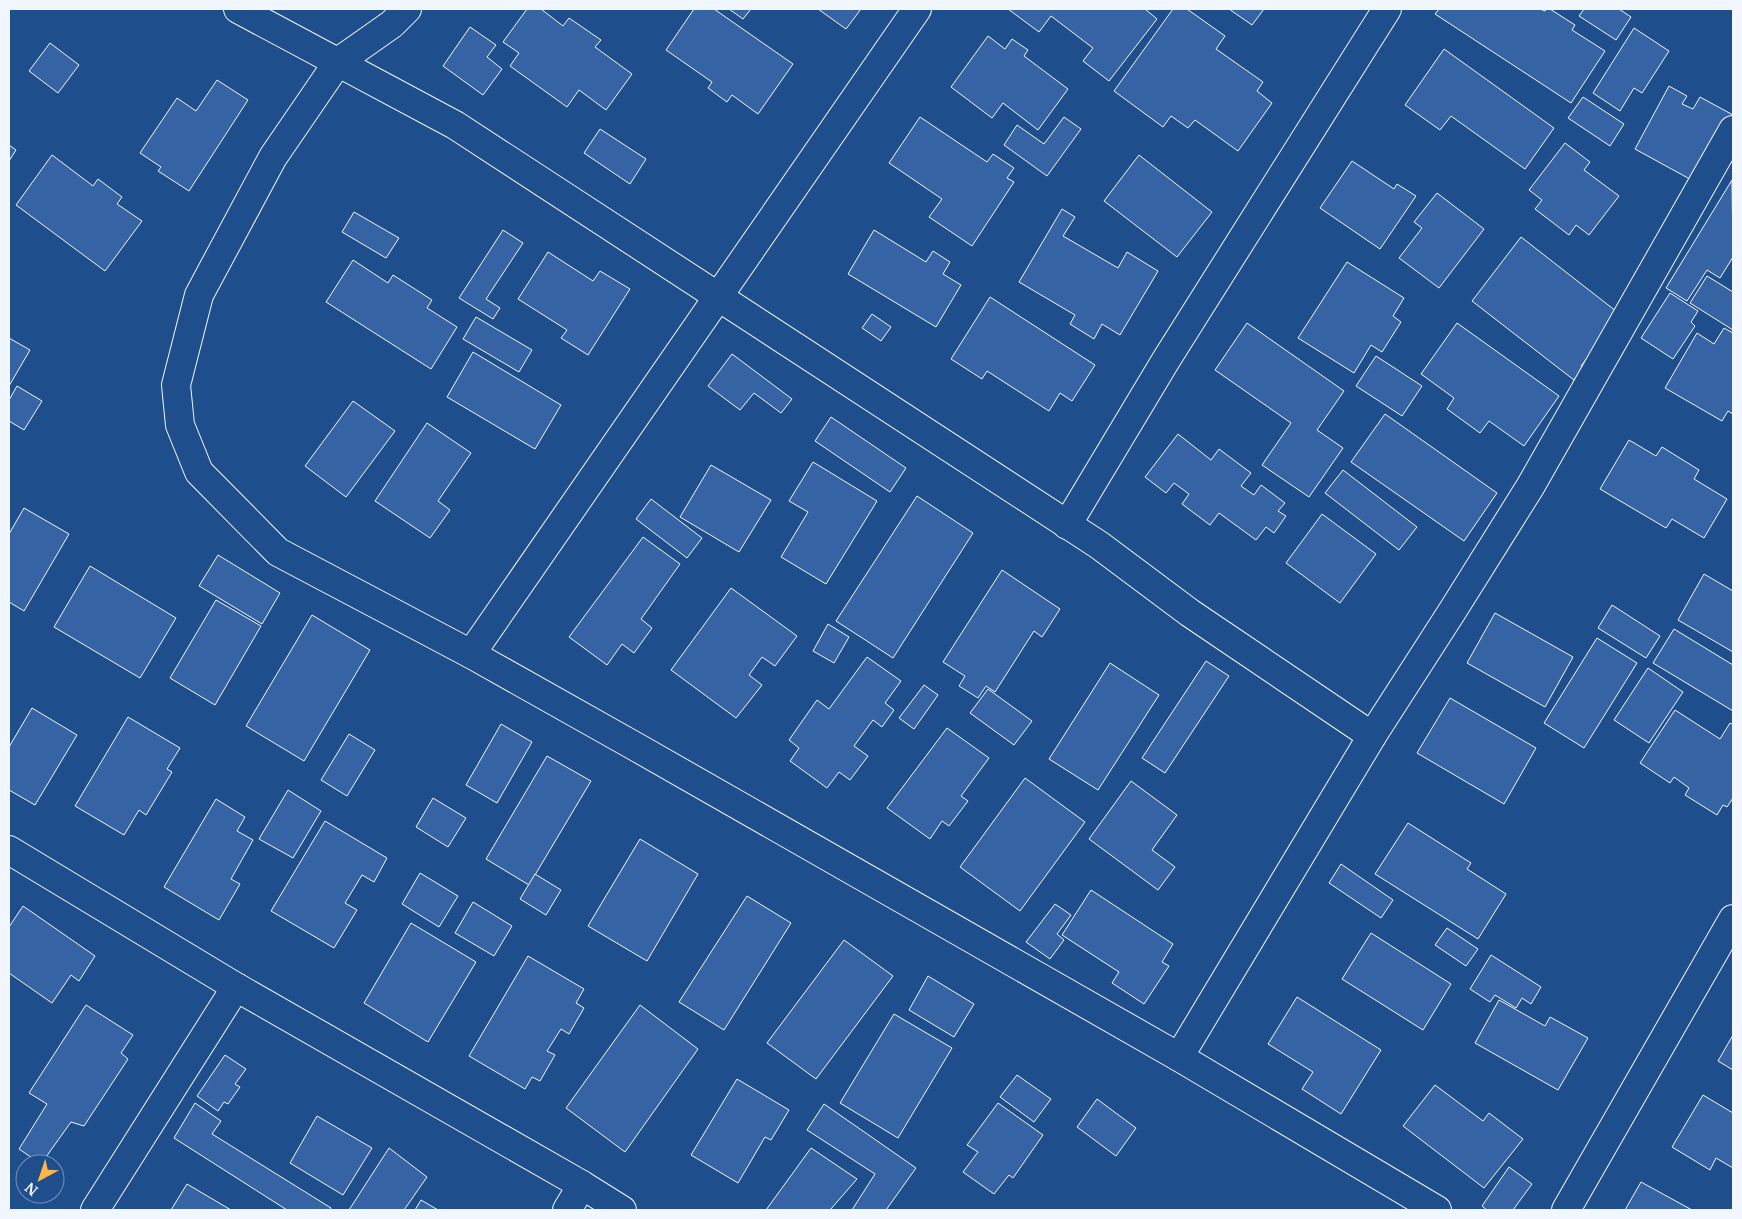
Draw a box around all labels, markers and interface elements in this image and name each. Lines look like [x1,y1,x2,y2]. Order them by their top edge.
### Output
north arrow [15,1154,65,1204]
text: N [22,1179,42,1199]

